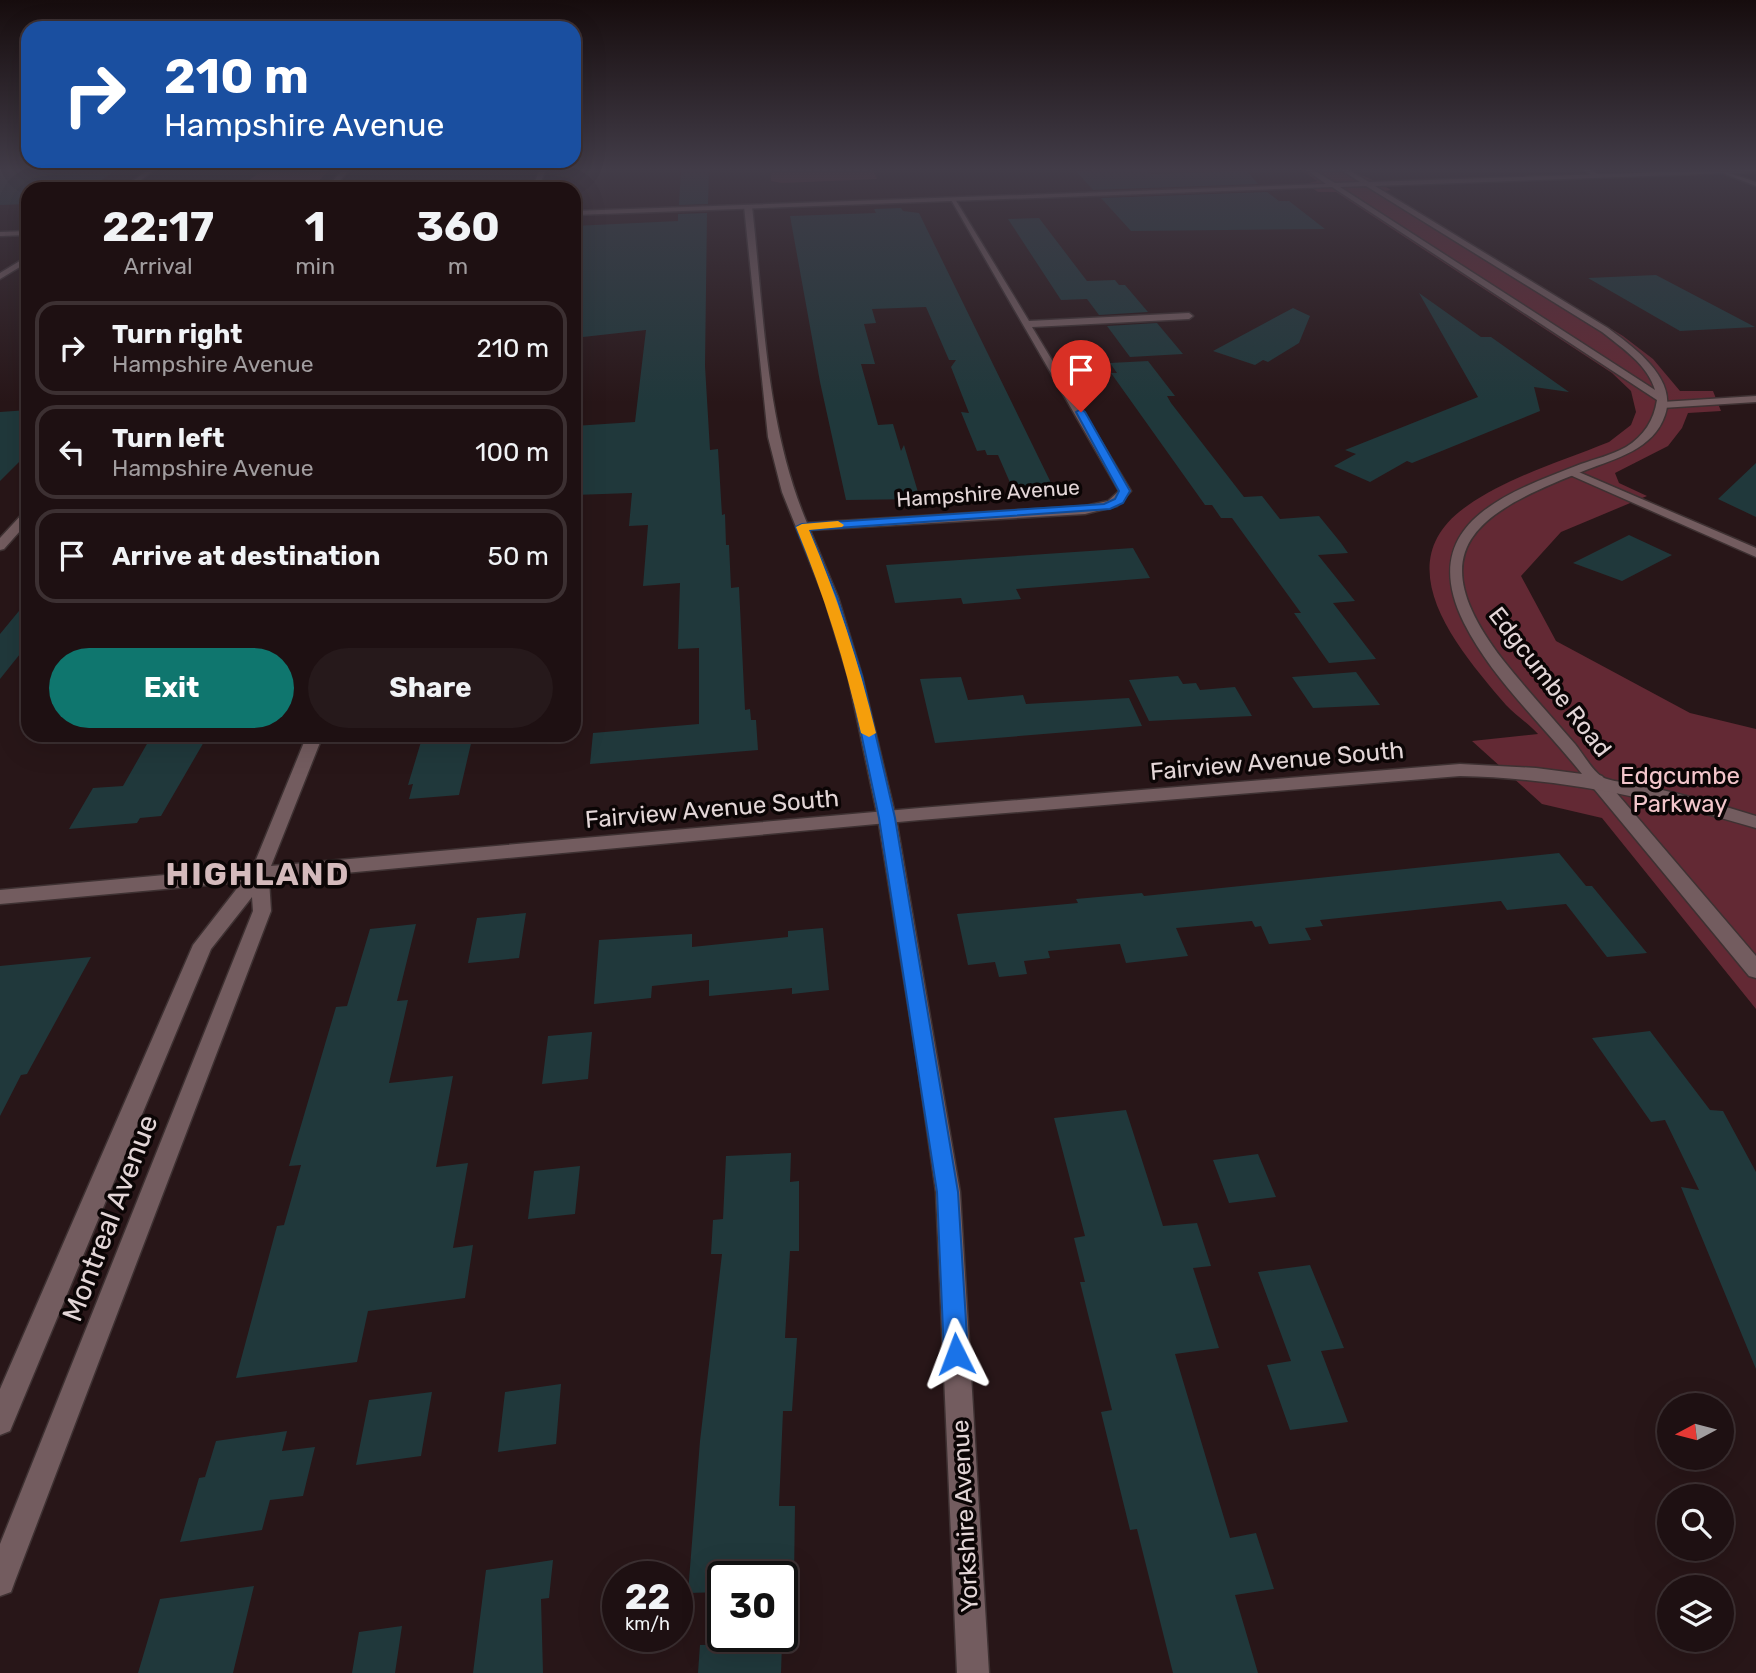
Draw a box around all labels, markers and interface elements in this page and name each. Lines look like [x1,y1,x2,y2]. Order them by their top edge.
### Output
text: 210 m [164,47,309,105]
icon: right [49,49,140,140]
text: Hampshire Avenue [164,106,444,144]
text: 22:17 [102,202,214,252]
text: 1 [305,202,326,252]
text: 360 [416,202,500,252]
text: Arrival [124,252,193,280]
text: min [295,252,335,280]
text: m [448,252,468,280]
text: Turn right [112,319,242,350]
icon: right [53,329,91,367]
text: 210 m [477,333,549,364]
pin [1051,340,1111,412]
text: Hampshire Avenue [112,350,314,378]
icon: arrive [1062,351,1100,389]
text: Turn left [112,423,224,454]
icon: left [53,433,91,471]
text: 100 m [475,437,549,468]
text: Hampshire Avenue [112,454,314,482]
street label: Hampshire Avenue [895,474,1081,512]
icon: arrive [53,537,91,575]
text: Arrive at destination [112,541,380,572]
text: 50 m [488,541,549,572]
street label: Edgcumbe Road [1483,601,1617,763]
button: Exit [49,648,294,728]
button: Share [308,648,553,728]
street label: Fairview Avenue South [1149,736,1405,786]
park label: Edgcumbe Parkway [1620,762,1740,818]
street label: Fairview Avenue South [584,784,840,834]
district label: HIGHLAND [165,855,351,893]
street label: Montreal Avenue [55,1110,165,1326]
position arrow [919,1317,993,1391]
north arrow [1657,1393,1734,1470]
map controls [1657,1393,1734,1652]
street label: Yorkshire Avenue [946,1419,984,1613]
button: search [1657,1484,1734,1561]
speed limit sign: 30 [707,1561,798,1652]
button: layers [1657,1575,1734,1652]
text: 22 [625,1576,670,1618]
text: km/h [625,1613,670,1635]

